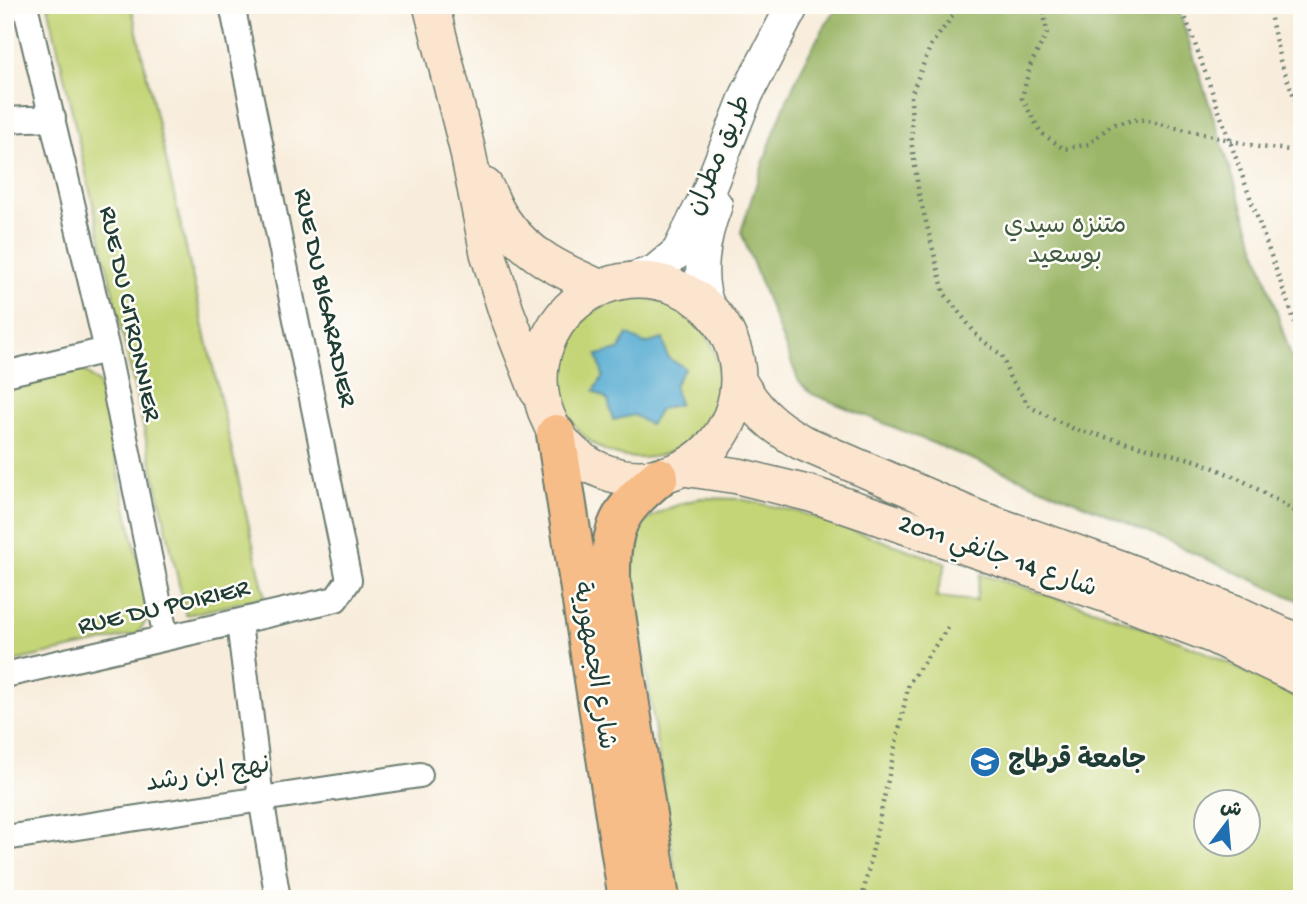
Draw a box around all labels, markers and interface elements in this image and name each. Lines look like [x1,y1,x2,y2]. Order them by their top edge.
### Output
street label: طريق مطران [682,91,760,221]
street label: RUE DU BIGARADIER [285,186,362,411]
street label: RUE DU CITRONNIER [90,204,166,426]
park label: متنزه سيدي بوسعيد [1004,212,1126,273]
street label: شارع 14 جانفي 2011 [893,510,1100,609]
street label: RUE DU POIRIER [75,574,254,644]
street label: شارع الجمهورية [563,580,621,752]
school or university icon: جامعة قرطاج [968,745,1002,779]
place label: جامعة قرطاج [1008,745,1146,778]
street label: نهج ابن رشد [144,751,272,801]
north arrow [1192,788,1262,858]
text: ش [1218,796,1244,824]

